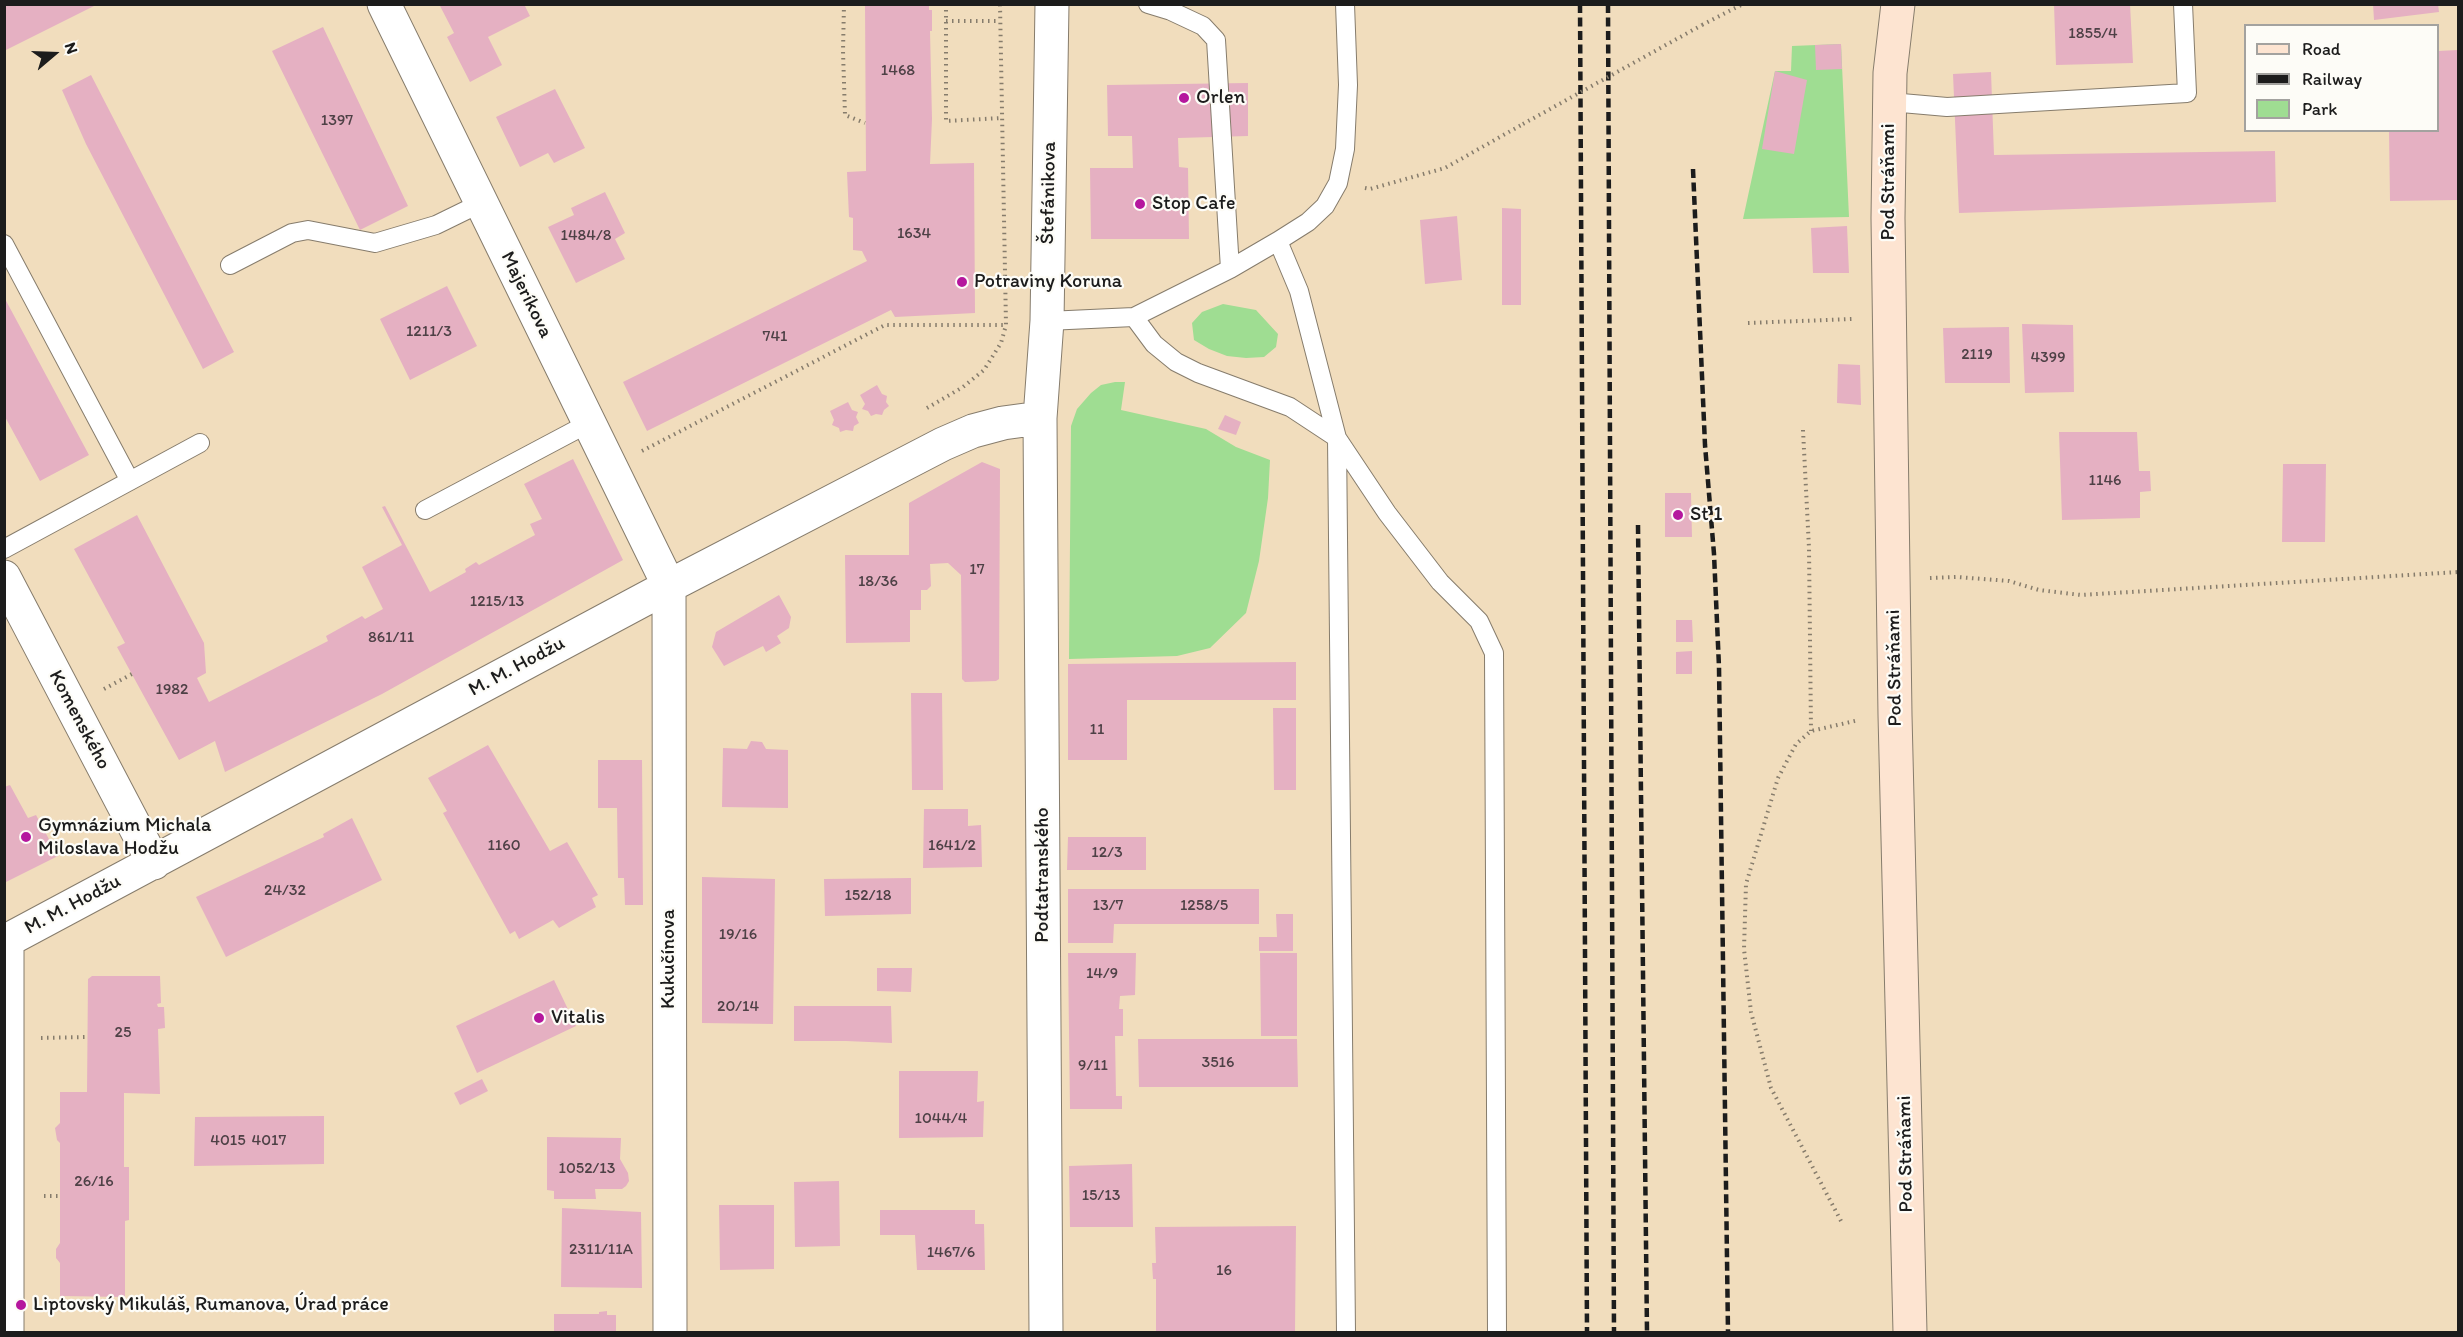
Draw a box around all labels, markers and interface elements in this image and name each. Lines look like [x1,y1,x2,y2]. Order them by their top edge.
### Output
north arrow [24,24,84,84]
house number: 1855/4 [2068,24,2118,44]
legend [2244,24,2439,132]
text: Road [2302,38,2341,60]
text: N [61,40,82,56]
house number: 1468 [881,61,915,81]
text: Railway [2302,68,2362,90]
place label: Orlen [1196,86,1245,110]
marker: Orlen [1177,91,1191,105]
text: Park [2302,98,2337,120]
house number: 1397 [321,111,353,131]
street label: Pod Stráňami [1877,124,1901,240]
street label: Štefánikova [1036,141,1062,245]
place label: Stop Cafe [1152,192,1236,216]
marker: Stop Cafe [1133,197,1147,211]
house number: 1634 [897,224,931,244]
house number: 1484/8 [561,226,611,246]
street label: Majeríkova [495,248,557,342]
place label: Potraviny Koruna [974,270,1122,294]
marker: Potraviny Koruna [955,275,969,289]
house number: 1211/3 [406,322,452,342]
house number: 741 [763,327,787,347]
house number: 2119 [1961,345,1993,365]
house number: 4399 [2030,348,2066,368]
house number: 1146 [2089,471,2121,491]
place label: St 1 [1690,503,1723,527]
marker: St 1 [1671,508,1685,522]
house number: 17 [969,560,985,580]
house number: 18/36 [858,572,898,592]
house number: 1215/13 [470,592,524,612]
street label: Pod Stráňami [1882,609,1908,727]
house number: 861/11 [368,628,414,648]
street label: M. M. Hodžu [465,632,569,702]
street label: Komenského [43,666,115,774]
house number: 1982 [156,680,188,700]
house number: 11 [1090,720,1104,740]
street label: Podtatranského [1031,807,1055,943]
place label: Gymnázium Michala Miloslava Hodžu [38,814,211,861]
marker: Gymnázium Michala Miloslava Hodžu [19,830,33,844]
house number: 1160 [487,836,521,856]
house number: 1641/2 [928,836,976,856]
house number: 12/3 [1091,843,1123,863]
street label: M. M. Hodžu [21,870,125,940]
house number: 24/32 [264,881,306,901]
house number: 152/18 [844,886,892,906]
house number: 13/7 [1093,896,1123,916]
house number: 1258/5 [1180,896,1228,916]
street label: Kukučínova [657,909,681,1009]
house number: 19/16 [719,925,757,945]
house number: 14/9 [1086,964,1118,984]
house number: 20/14 [717,997,759,1017]
place label: Vitalis [551,1006,605,1030]
marker: Vitalis [532,1011,546,1025]
house number: 25 [115,1023,131,1043]
house number: 3516 [1201,1053,1235,1073]
house number: 9/11 [1078,1056,1108,1076]
street label: Pod Stráňami [1893,1095,1919,1213]
house number: 1044/4 [915,1109,967,1129]
house number: 4015 [210,1131,246,1151]
house number: 4017 [252,1131,286,1151]
house number: 1052/13 [559,1159,615,1179]
house number: 26/16 [74,1172,114,1192]
house number: 15/13 [1082,1186,1120,1206]
house number: 2311/11A [569,1240,633,1260]
house number: 1467/6 [927,1243,975,1263]
house number: 16 [1216,1261,1232,1281]
place label: Liptovský Mikuláš, Rumanova, Úrad práce [33,1293,389,1317]
marker: Liptovský Mikuláš, Rumanova, Úrad práce [14,1298,28,1312]

